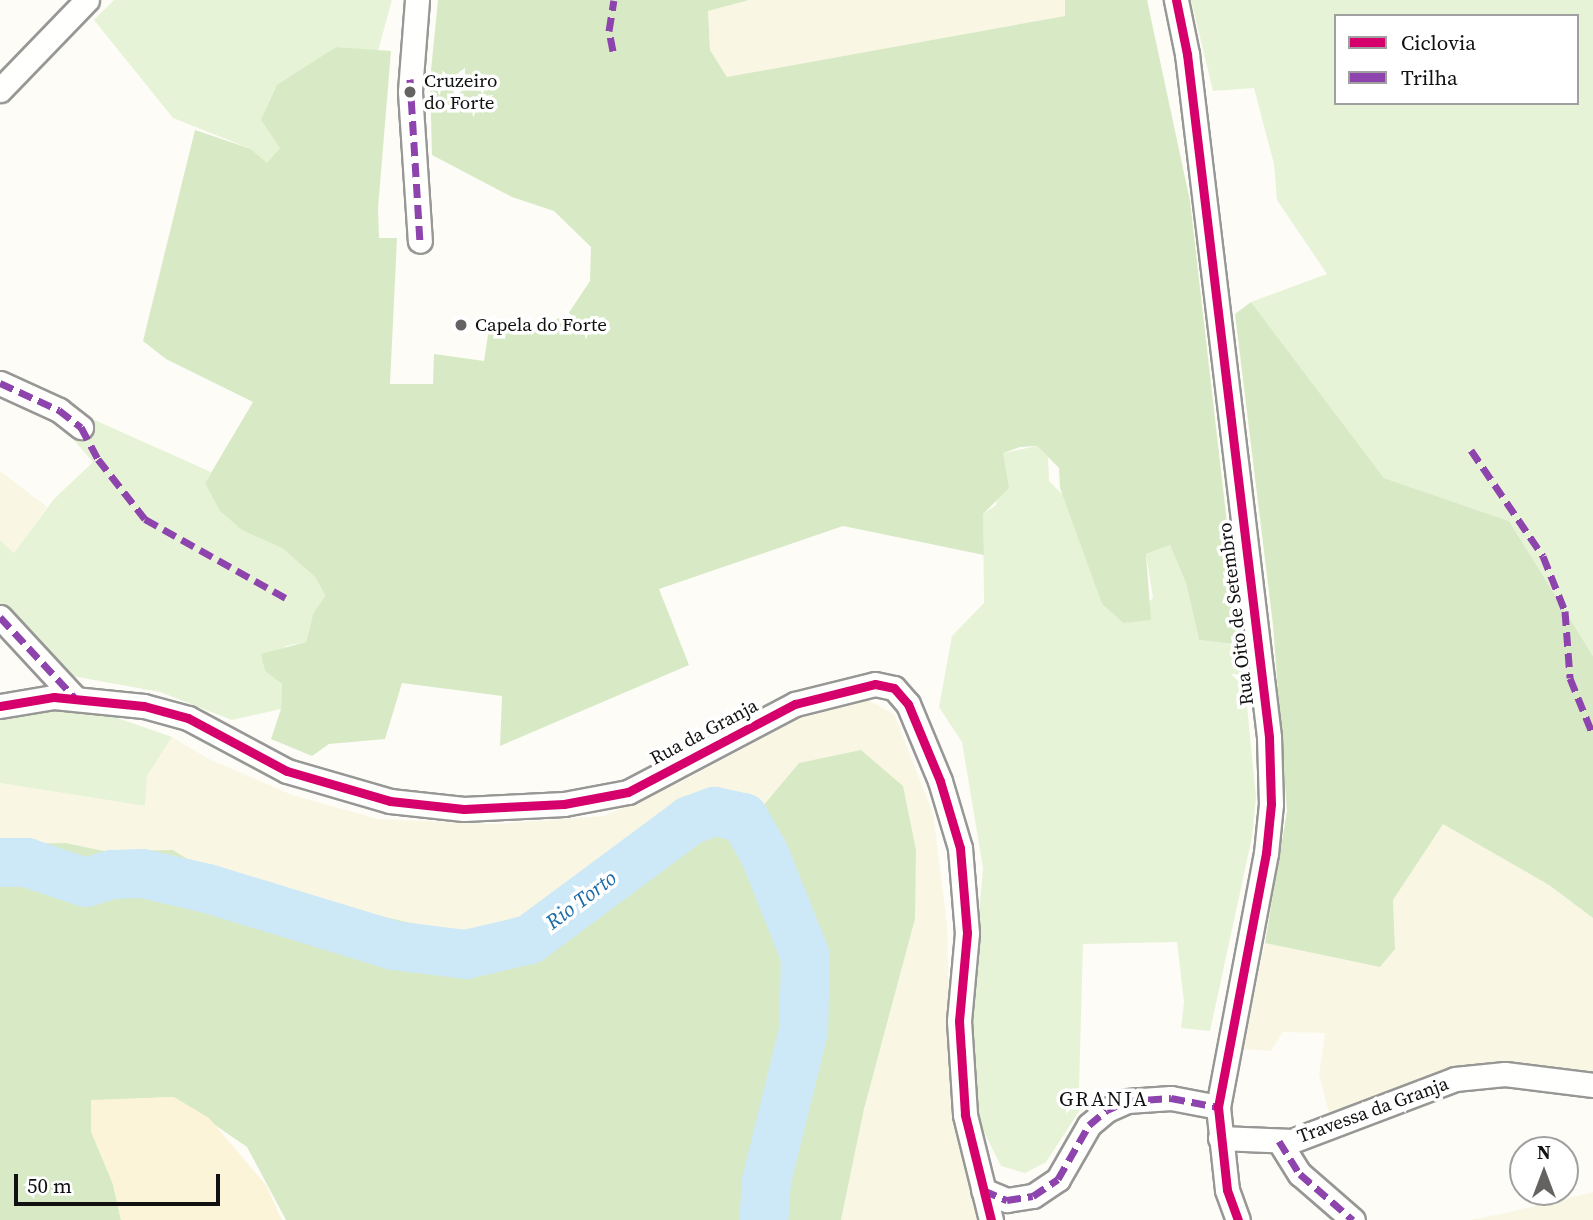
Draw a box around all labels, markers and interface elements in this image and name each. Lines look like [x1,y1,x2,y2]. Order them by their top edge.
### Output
legend [1334,14,1579,105]
text: Ciclovia [1401,28,1476,57]
text: Trilha [1401,63,1458,92]
place label: Cruzeiro do Forte [424,70,497,114]
marker: Cruzeiro do Forte [402,84,418,100]
place label: Capela do Forte [475,314,607,336]
marker: Capela do Forte [453,317,469,333]
street label: Rua Oito de Setembro [1213,521,1259,707]
street label: Rua da Granja [646,694,762,770]
water label: Rio Torto [541,865,621,935]
street label: Travessa da Granja [1294,1072,1452,1148]
district label: GRANJA [1060,1086,1148,1112]
north arrow [1509,1136,1579,1206]
text: N [1537,1139,1551,1165]
scale bar [18,1160,224,1204]
text: 50 m [27,1171,72,1200]

